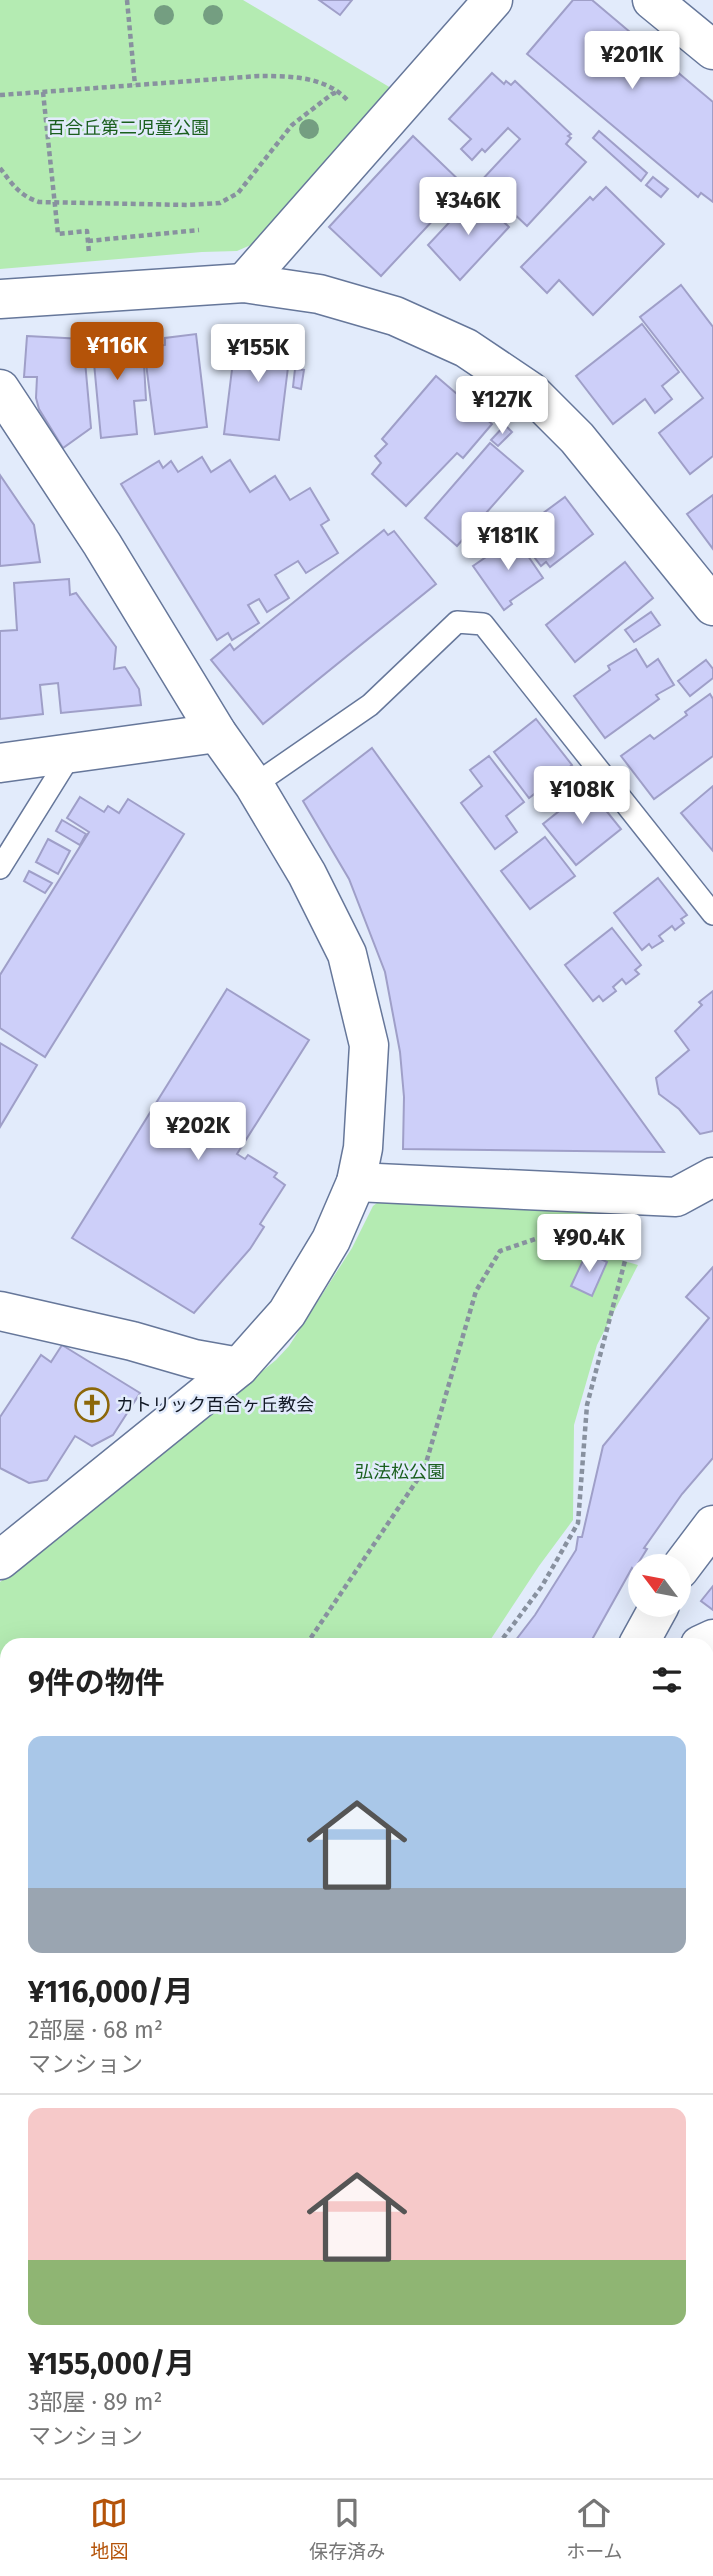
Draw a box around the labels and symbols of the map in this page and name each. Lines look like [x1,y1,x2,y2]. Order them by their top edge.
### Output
pin: ¥201K [583,32,681,91]
park label: 百合丘第二児童公園 [47,117,209,139]
pin: ¥346K [419,177,517,237]
pin: ¥116K [68,322,166,382]
pin: ¥155K [209,324,307,384]
pin: ¥127K [453,376,551,436]
pin: ¥181K [459,512,557,572]
pin: ¥108K [533,766,631,826]
pin: ¥202K [149,1102,247,1162]
pin: ¥90.4K [532,1214,646,1274]
church icon: カトリック百合ヶ丘教会 [73,1386,111,1424]
place label: カトリック百合ヶ丘教会 [116,1394,314,1416]
park label: 弘法松公園 [355,1461,445,1483]
north arrow [628,1554,691,1617]

